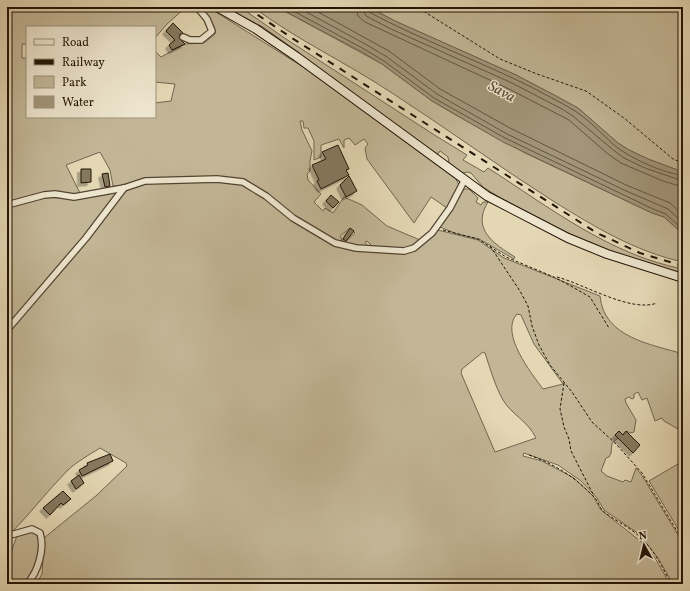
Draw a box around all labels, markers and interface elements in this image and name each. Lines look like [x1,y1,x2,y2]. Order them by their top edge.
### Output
legend [26,26,156,118]
text: Road [62,35,89,51]
text: Railway [62,55,105,71]
text: Park [62,75,87,91]
water label: Sava [484,76,519,108]
text: Water [62,95,94,111]
north arrow [624,525,664,565]
text: N [638,529,648,545]

